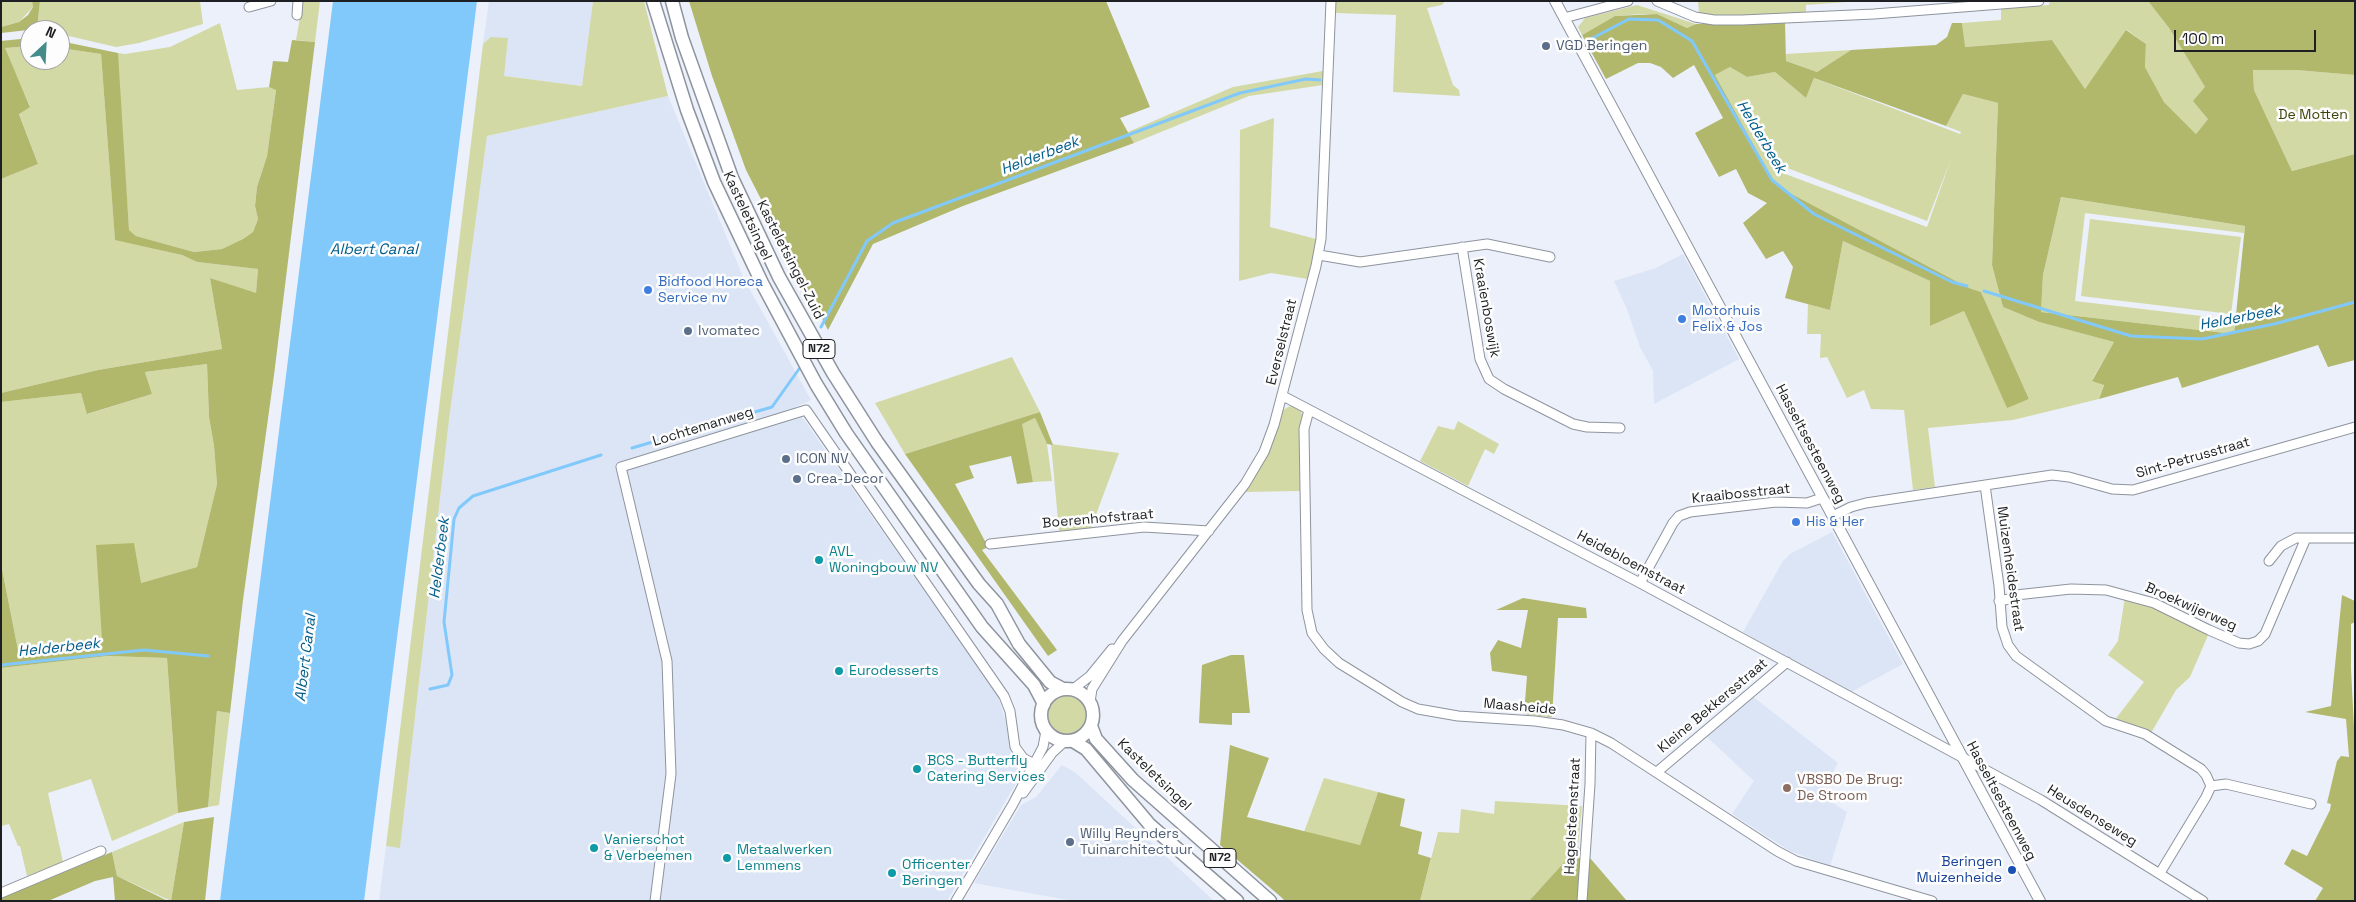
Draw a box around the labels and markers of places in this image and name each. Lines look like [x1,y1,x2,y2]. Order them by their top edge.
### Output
place label: VGD Beringen [1556,38,1647,54]
marker: VGD Beringen [1540,40,1552,52]
place label: Bidfood Horeca Service nv [658,274,763,306]
marker: Bidfood Horeca Service nv [642,284,654,296]
place label: Motorhuis Felix & Jos [1692,303,1763,336]
marker: Motorhuis Felix & Jos [1676,313,1688,325]
place label: Ivomatec [698,323,760,339]
marker: Ivomatec [682,325,694,337]
place label: ICON NV [796,451,849,467]
marker: ICON NV [780,453,792,465]
place label: Crea-Decor [807,471,883,487]
marker: Crea-Decor [791,473,803,485]
place label: His & Her [1806,514,1864,530]
marker: His & Her [1790,516,1802,528]
place label: AVL Woningbouw NV [829,544,938,576]
marker: AVL Woningbouw NV [813,554,825,566]
place label: Eurodesserts [849,663,939,679]
marker: Eurodesserts [833,665,845,677]
place label: BCS - Butterfly Catering Services [927,753,1045,786]
marker: BCS - Butterfly Catering Services [911,763,923,775]
place label: VBSBO De Brug: De Stroom [1797,772,1902,804]
marker: VBSBO De Brug: De Stroom [1781,782,1793,794]
place label: Willy Reynders Tuinarchitectuur [1080,826,1193,859]
place label: Vanierschot & Verbeemen [604,832,692,864]
marker: Willy Reynders Tuinarchitectuur [1064,836,1076,848]
marker: Vanierschot & Verbeemen [588,842,600,854]
place label: Metaalwerken Lemmens [737,842,832,874]
marker: Metaalwerken Lemmens [721,852,733,864]
place label: Beringen Muizenheide [1916,854,2002,886]
place label: Officenter Beringen [902,857,970,890]
marker: Beringen Muizenheide [2006,864,2018,876]
marker: Officenter Beringen [886,867,898,879]

